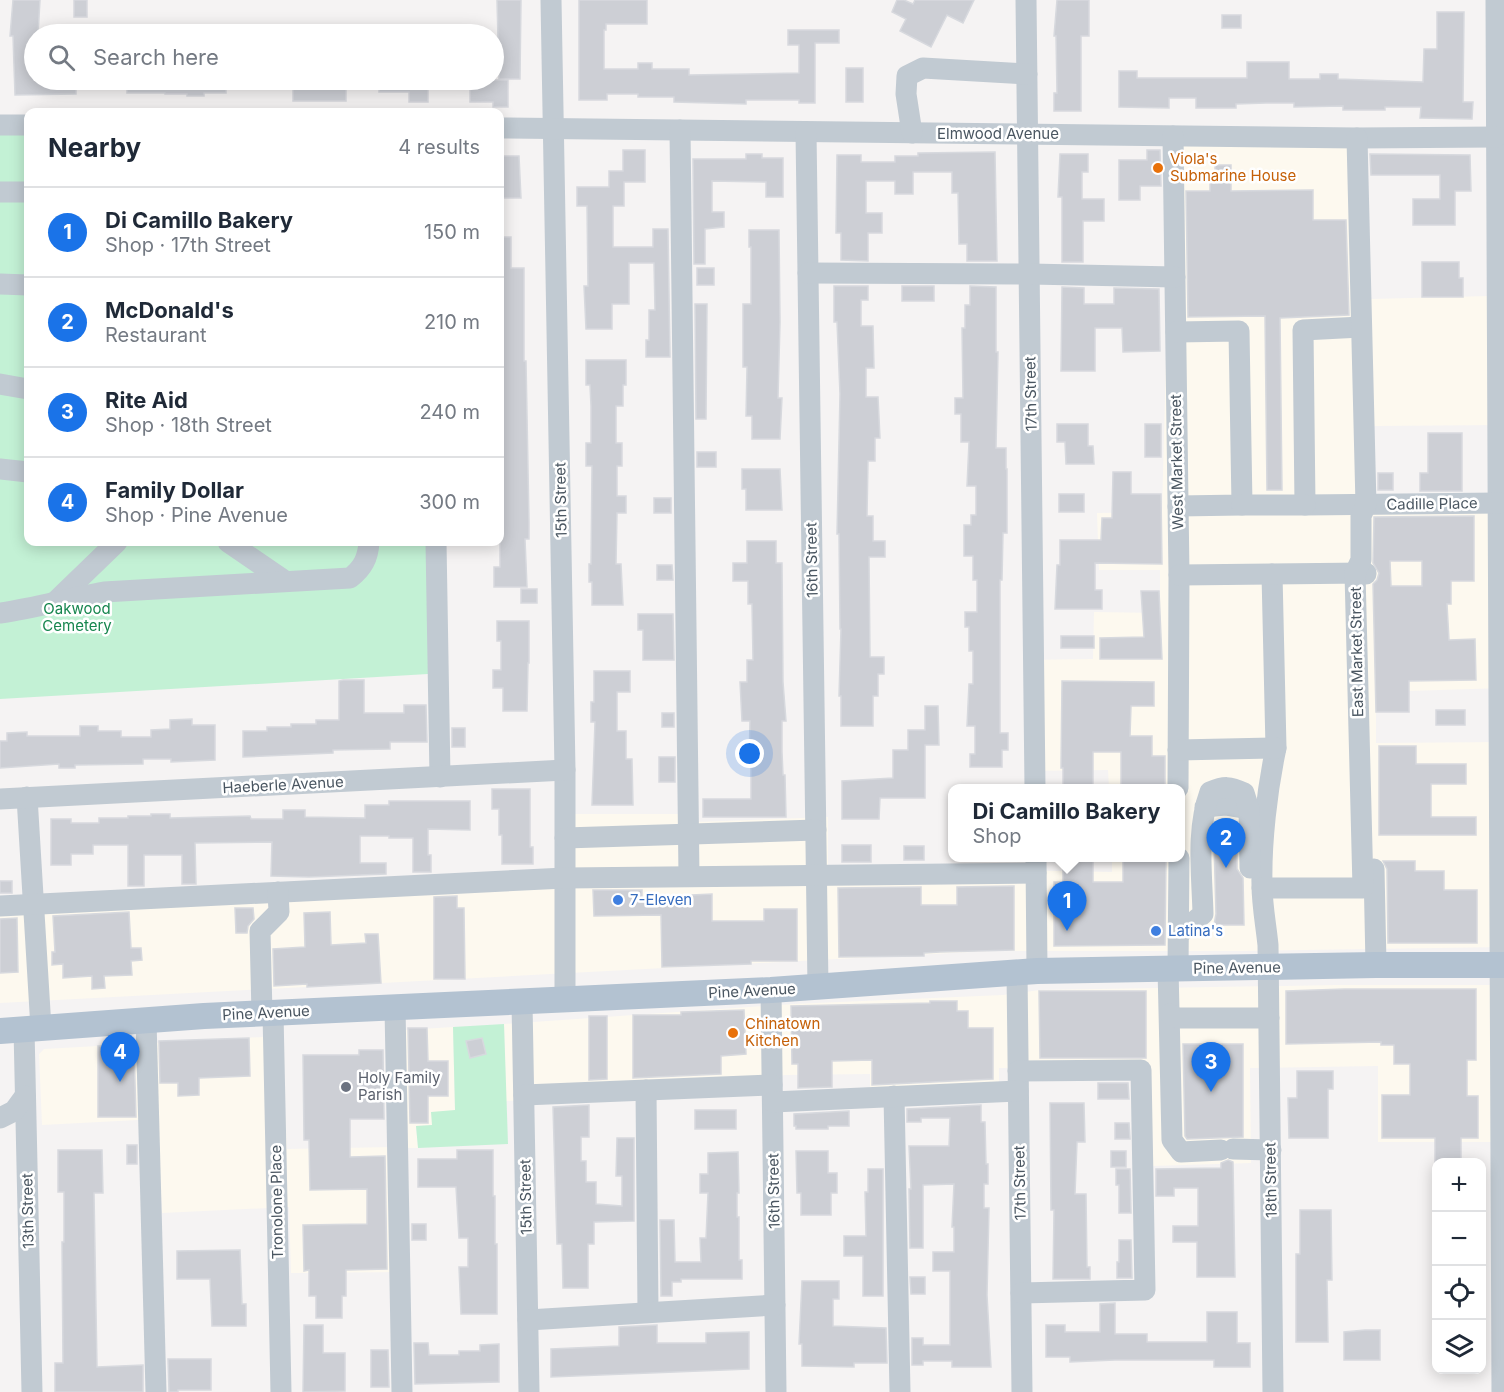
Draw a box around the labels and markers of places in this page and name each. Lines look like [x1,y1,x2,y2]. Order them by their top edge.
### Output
place label: Viola's Submarine House [1170,149,1296,185]
marker: Viola's Submarine House [1151,161,1165,175]
pin: 2 [1206,818,1246,868]
pin: 1 [1048,882,1086,931]
place label: 7-Eleven [630,890,692,909]
marker: 7-Eleven [611,893,625,907]
place label: Latina's [1168,921,1223,940]
marker: Latina's [1149,924,1163,938]
place label: Chinatown Kitchen [745,1014,820,1050]
marker: Chinatown Kitchen [726,1026,740,1040]
pin: 4 [100,1032,140,1082]
pin: 3 [1192,1042,1230,1092]
place label: Holy Family Parish [358,1068,441,1104]
marker: Holy Family Parish [339,1080,353,1094]

